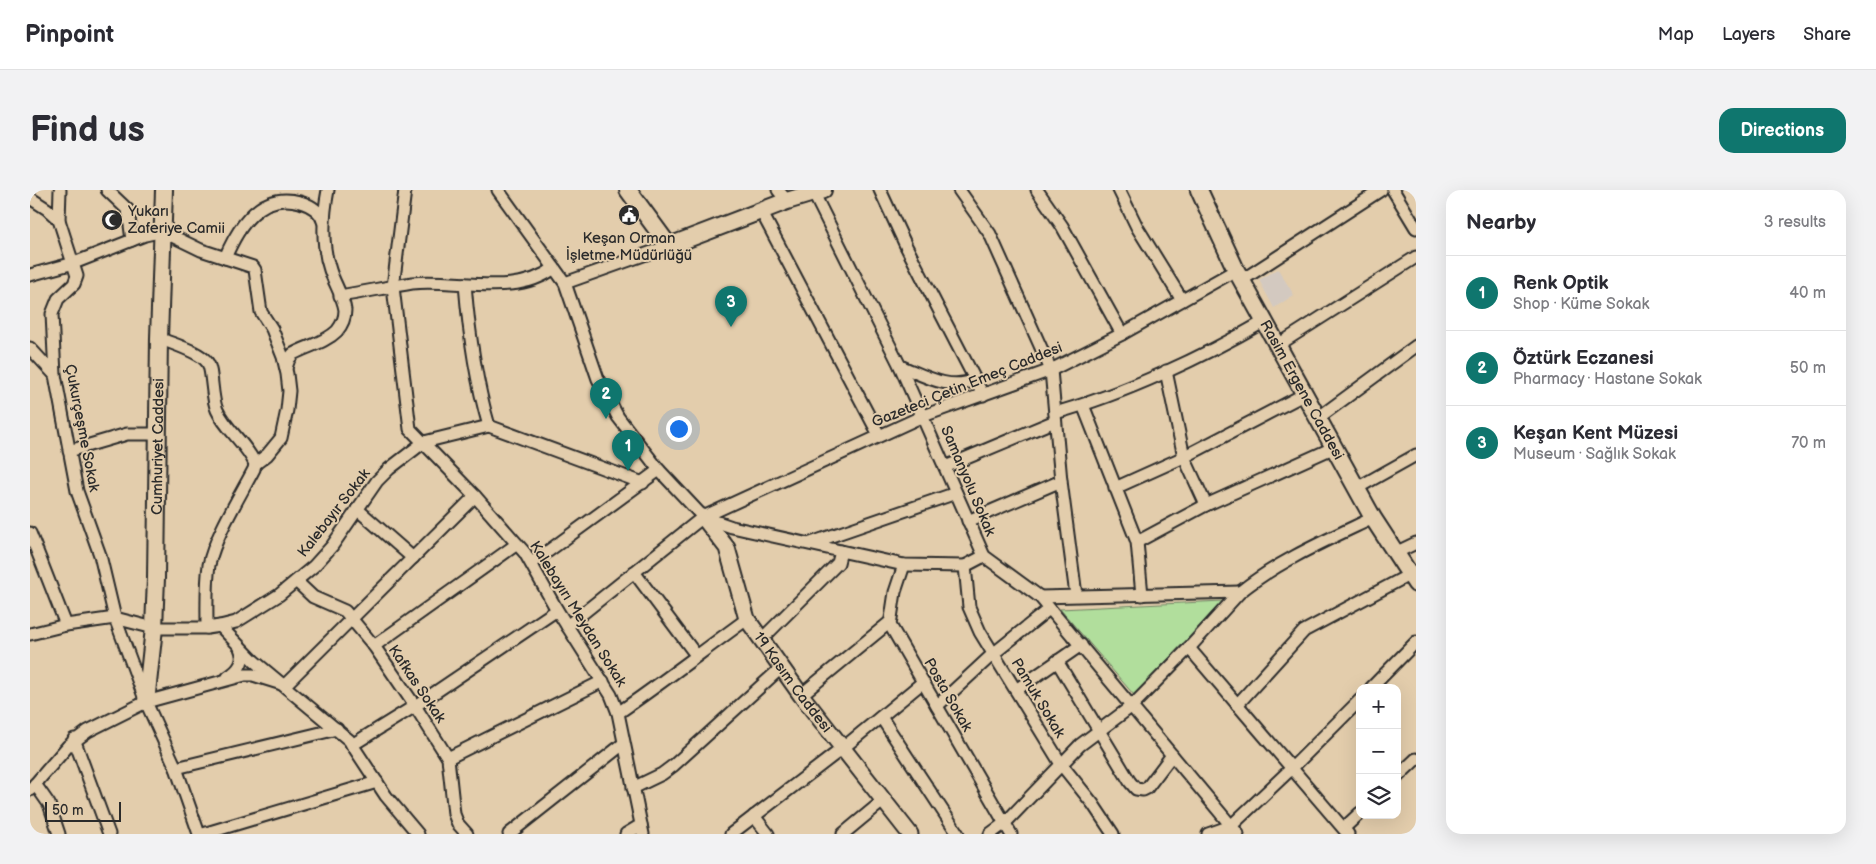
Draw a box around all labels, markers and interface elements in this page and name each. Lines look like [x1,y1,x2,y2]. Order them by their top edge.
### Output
text: Pinpoint [25,20,114,49]
text: Map [1658,24,1694,45]
text: Layers [1722,24,1775,45]
text: Share [1803,24,1851,45]
button: Directions [1719,108,1846,153]
text: Find us [30,109,145,152]
place label: Yukarı Zaferiye Camii [127,202,225,238]
public building icon: Keşan Orman İşletme Müdürlüğü [617,203,641,227]
mosque icon: Yukarı Zaferiye Camii [100,208,124,232]
text: Nearby [1466,210,1536,235]
text: 3 results [1764,213,1826,232]
place label: Keşan Orman İşletme Müdürlüğü [566,229,692,265]
text: Renk Optik [1513,272,1608,295]
text: 1 [1479,284,1485,303]
text: 40 m [1789,284,1826,303]
pin: 3 [715,286,747,327]
text: Shop · Küme Sokak [1513,295,1649,314]
street label: Rasim Ergene Caddesi [1256,317,1348,463]
street label: Gazeteci Çetin Emeç Caddesi [869,338,1065,432]
text: Öztürk Eczanesi [1513,347,1654,370]
text: 2 [1477,359,1487,378]
text: 50 m [1790,359,1826,378]
street label: Çukurçeşme Sokak [60,363,104,494]
text: Pharmacy · Hastane Sokak [1513,370,1702,389]
street label: Cumhuriyet Caddesi [147,378,168,515]
pin: 2 [590,378,622,419]
your location [666,416,692,442]
text: Keşan Kent Müzesi [1513,422,1678,445]
street label: Samanyolu Sokak [936,423,1000,540]
pin: 1 [612,430,644,471]
text: 3 [1477,434,1487,453]
text: 70 m [1791,434,1826,453]
text: Museum · Sağlık Sokak [1513,445,1676,464]
street label: Kalebayır Sokak [294,464,375,561]
street label: Kalebayırı Meydan Sokak [525,538,631,691]
street label: 19 Kasım Caddesi [750,628,836,736]
street label: Kafkas Sokak [384,641,450,727]
street label: Posta Sokak [919,655,977,736]
street label: Pamuk Sokak [1007,655,1070,742]
map controls [1356,684,1401,819]
button: + [1356,684,1401,729]
button: − [1356,729,1401,774]
button: layers [1356,774,1401,819]
scale bar [45,799,121,822]
text: 50 m [52,802,84,819]

